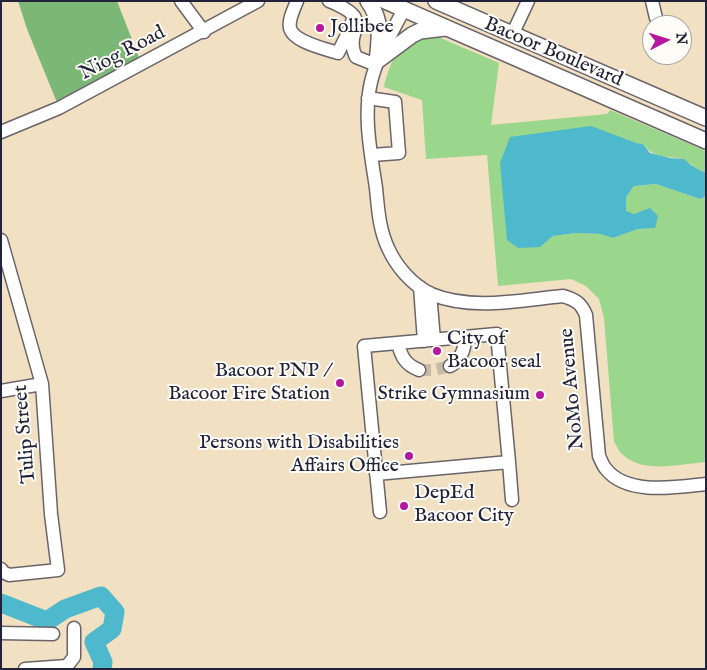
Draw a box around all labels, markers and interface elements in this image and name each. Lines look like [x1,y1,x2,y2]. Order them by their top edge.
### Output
street label: Bacoor Boulevard [480,13,626,93]
north arrow [642,15,692,65]
place label: Jollibee [330,16,394,40]
street label: Niog Road [76,21,170,87]
marker: Jollibee [314,22,326,34]
text: N [671,32,690,46]
street label: NoMo Avenue [556,327,590,451]
place label: City of Bacoor seal [447,328,541,375]
marker: City of Bacoor seal [431,345,443,357]
place label: Bacoor PNP / Bacoor Fire Station [168,360,330,407]
marker: Bacoor PNP / Bacoor Fire Station [334,377,346,389]
place label: Strike Gymnasium [378,383,530,407]
street label: Tulip Street [10,384,42,484]
marker: Strike Gymnasium [534,389,546,401]
place label: Persons with Disabilities Affairs Office [199,432,399,479]
marker: Persons with Disabilities Affairs Office [403,450,415,462]
place label: DepEd Bacoor City [414,482,514,529]
marker: DepEd Bacoor City [398,500,410,512]

